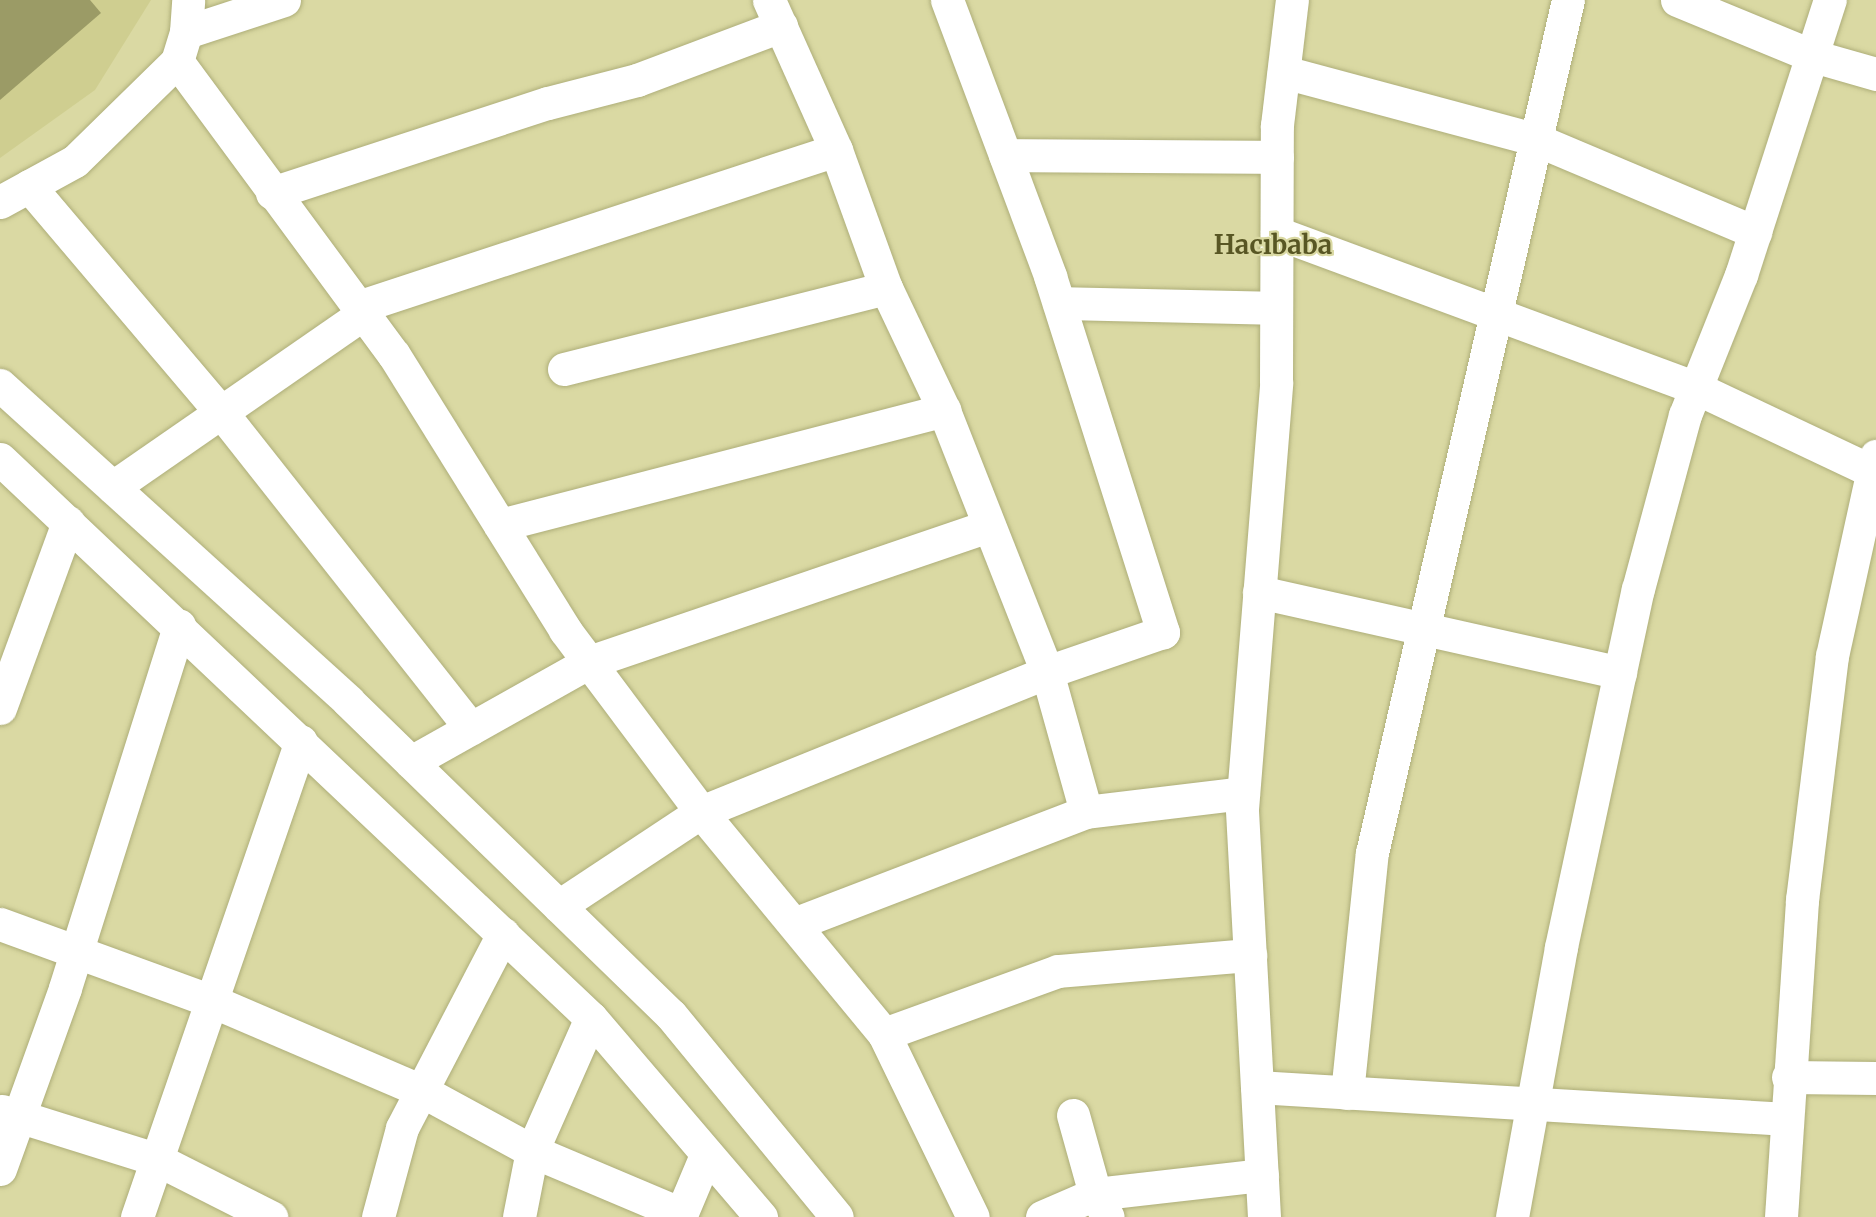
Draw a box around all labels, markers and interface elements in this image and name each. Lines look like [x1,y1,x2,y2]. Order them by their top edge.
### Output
district label: Hacıbaba [1214,229,1332,261]

